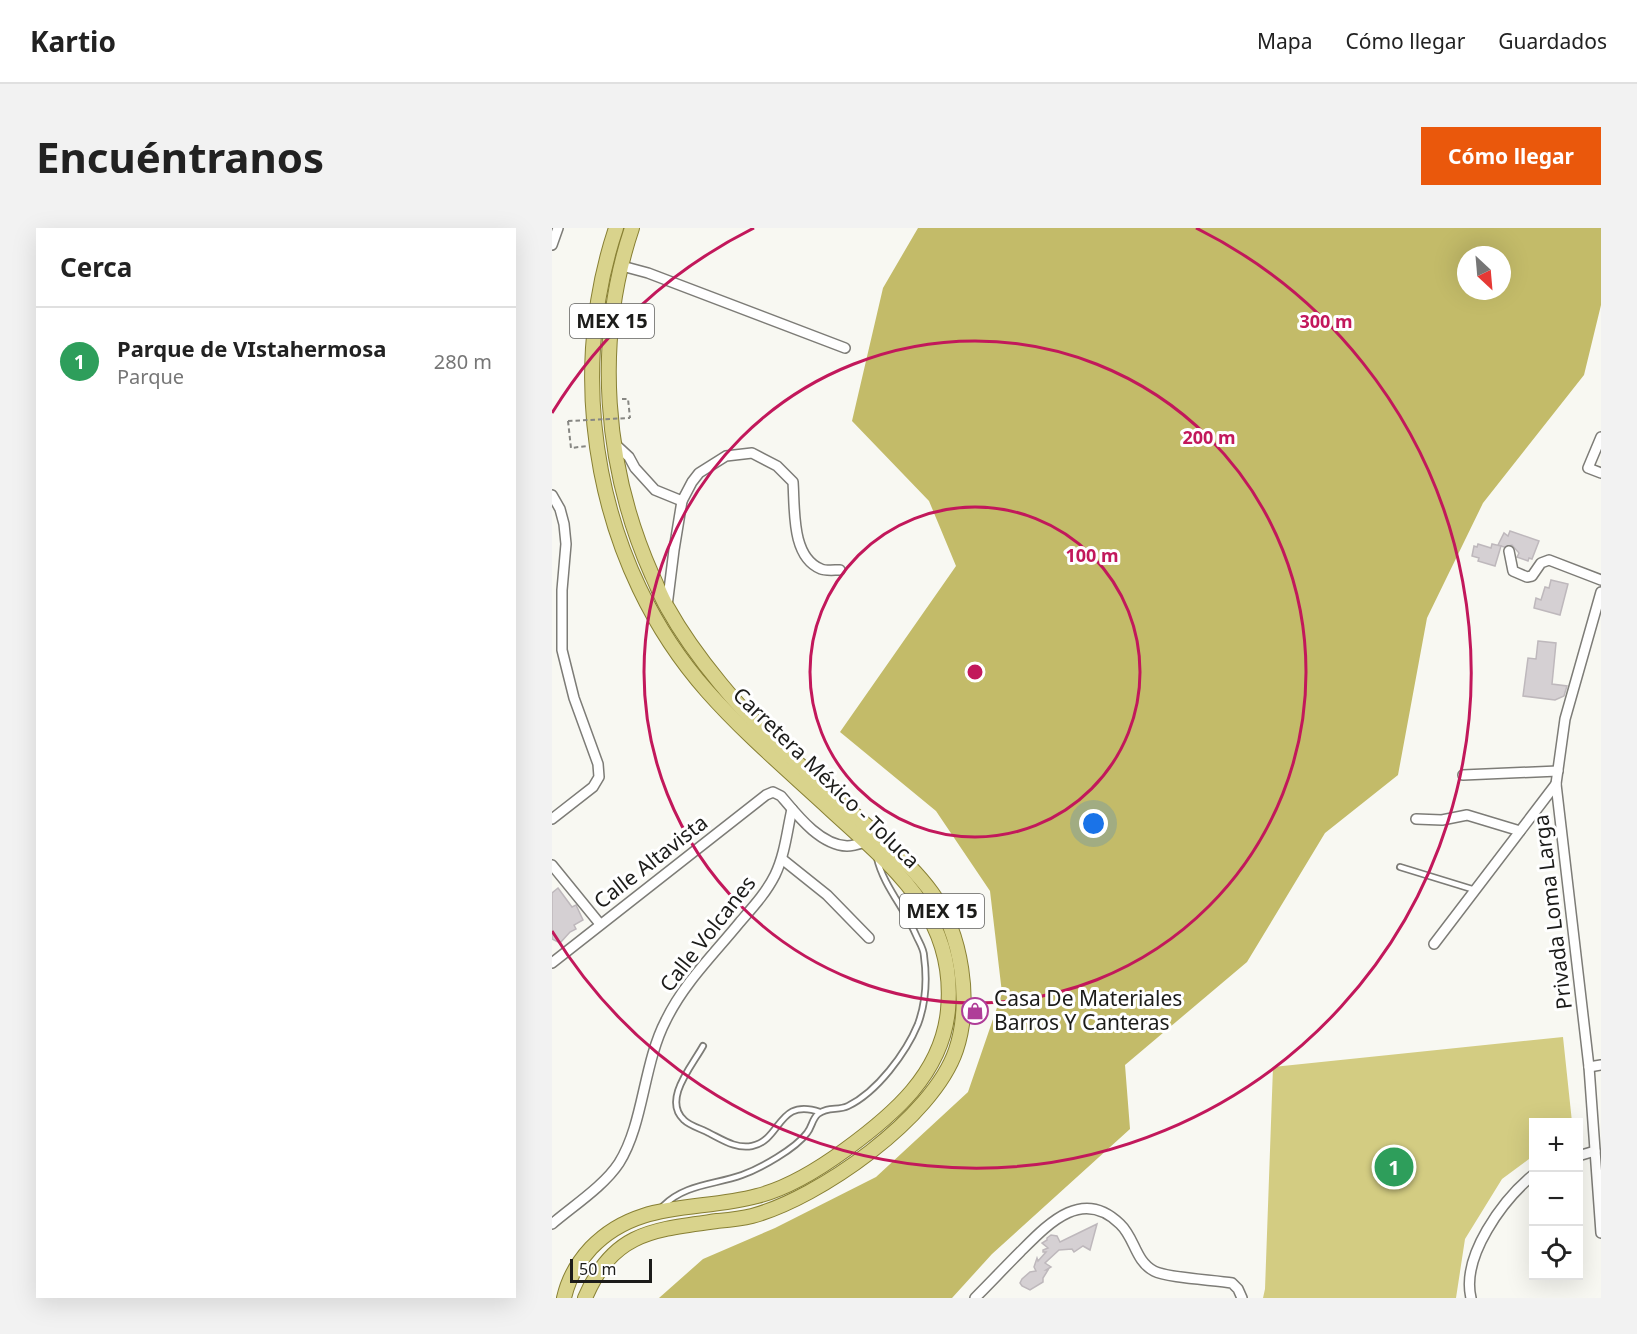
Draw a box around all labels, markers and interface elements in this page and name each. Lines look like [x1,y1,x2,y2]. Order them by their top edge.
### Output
text: Kartio [30,22,116,60]
text: Mapa [1257,27,1312,55]
text: Cómo llegar [1345,27,1465,55]
text: Guardados [1498,27,1607,55]
button: Cómo llegar [1421,127,1601,185]
text: Encuéntranos [36,128,324,185]
north arrow [1457,246,1511,300]
text: Cerca [60,249,132,285]
road number: MEX 15 [570,304,654,338]
text: 300 m [1299,309,1353,333]
text: Parque de VIstahermosa [117,333,386,363]
text: 1 [74,348,85,375]
text: 280 m [434,348,492,375]
text: Parque [117,363,184,390]
text: 200 m [1182,425,1236,449]
text: 100 m [1065,543,1119,567]
centre of rings [965,662,985,682]
street label: Carretera México - Toluca [727,681,926,874]
street label: Calle Altavista [588,808,713,914]
your location [1079,809,1108,838]
street label: Privada Loma Larga [1526,813,1578,1011]
street label: Calle Volcanes [653,870,761,997]
road number: MEX 15 [900,894,984,928]
place label: Casa De Materiales Barros Y Canteras [994,984,1182,1036]
shop icon: Casa De Materiales Barros Y Canteras [960,996,990,1026]
map controls [1529,1118,1583,1280]
button: + [1529,1118,1583,1172]
pin: 1 [1374,1144,1414,1190]
button: − [1529,1172,1583,1226]
button: locate [1529,1226,1583,1280]
scale bar [570,1256,652,1284]
text: 50 m [579,1258,616,1280]

